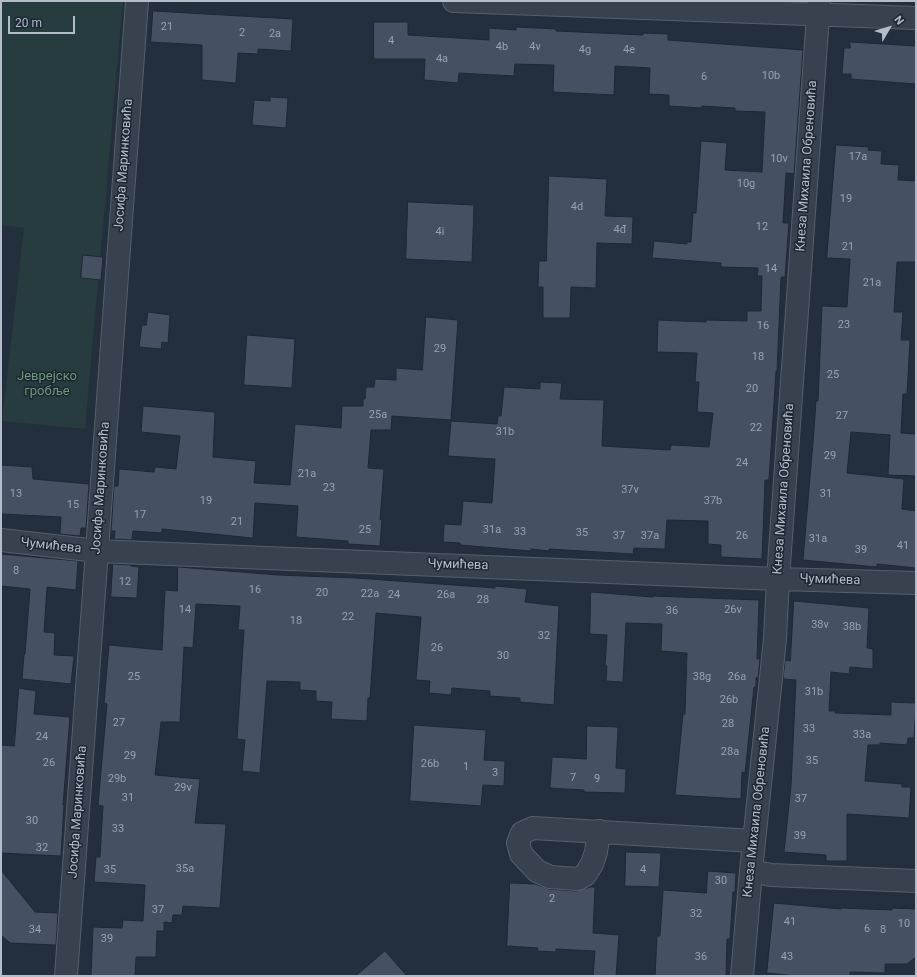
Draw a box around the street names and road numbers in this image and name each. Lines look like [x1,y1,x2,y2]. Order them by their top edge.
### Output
street label: Кнеза Михаила Обреновића [793,80,821,252]
street label: Јосифа Маринковића [112,98,136,232]
street label: Кнеза Михаила Обреновића [770,403,798,575]
street label: Јосифа Маринковића [89,421,113,555]
street label: Чумићева [20,535,82,557]
street label: Чумићева [427,556,489,574]
street label: Чумићева [799,571,861,589]
street label: Кнеза Михаила Обреновића [740,726,774,898]
street label: Јосифа Маринковића [66,745,90,879]

